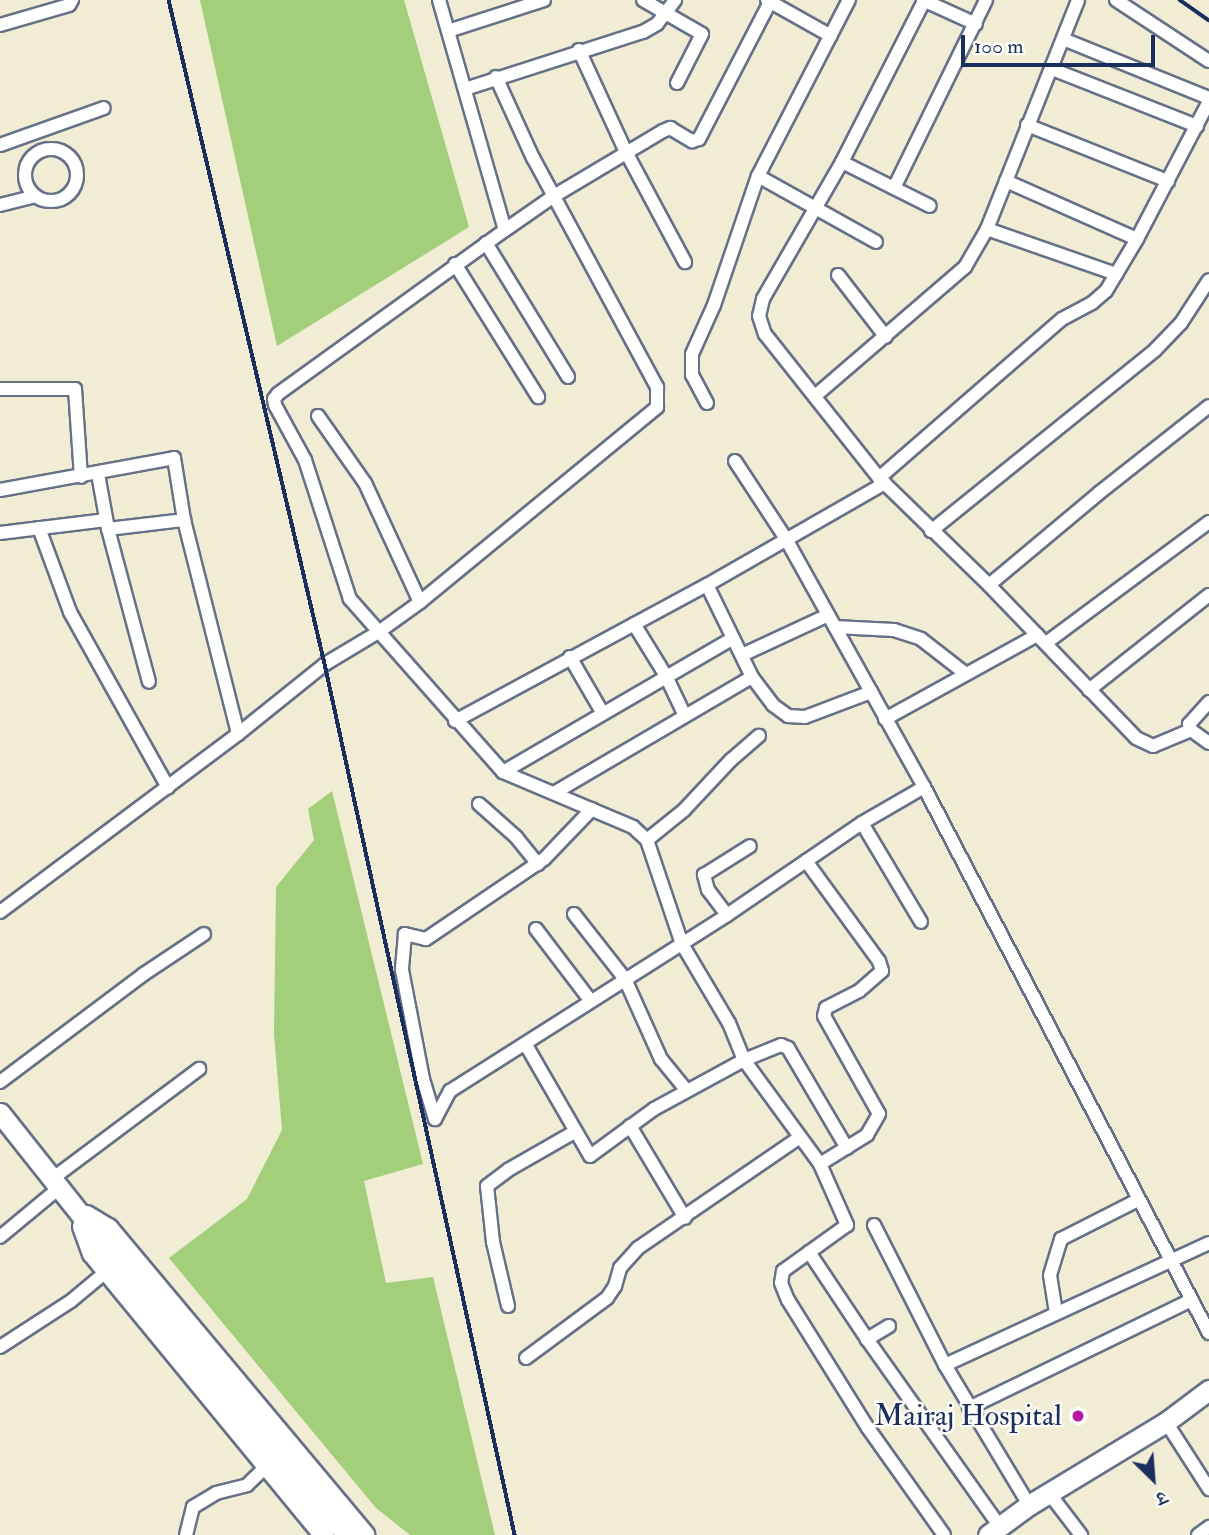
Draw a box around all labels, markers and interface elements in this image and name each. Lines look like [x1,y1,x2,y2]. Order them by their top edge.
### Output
scale bar [964,21,1158,65]
text: 100 m [974,33,1024,60]
place label: Mairaj Hospital [875,1398,1062,1434]
marker: Mairaj Hospital [1068,1406,1088,1426]
north arrow [1118,1444,1188,1514]
text: उ [1152,1485,1171,1511]

